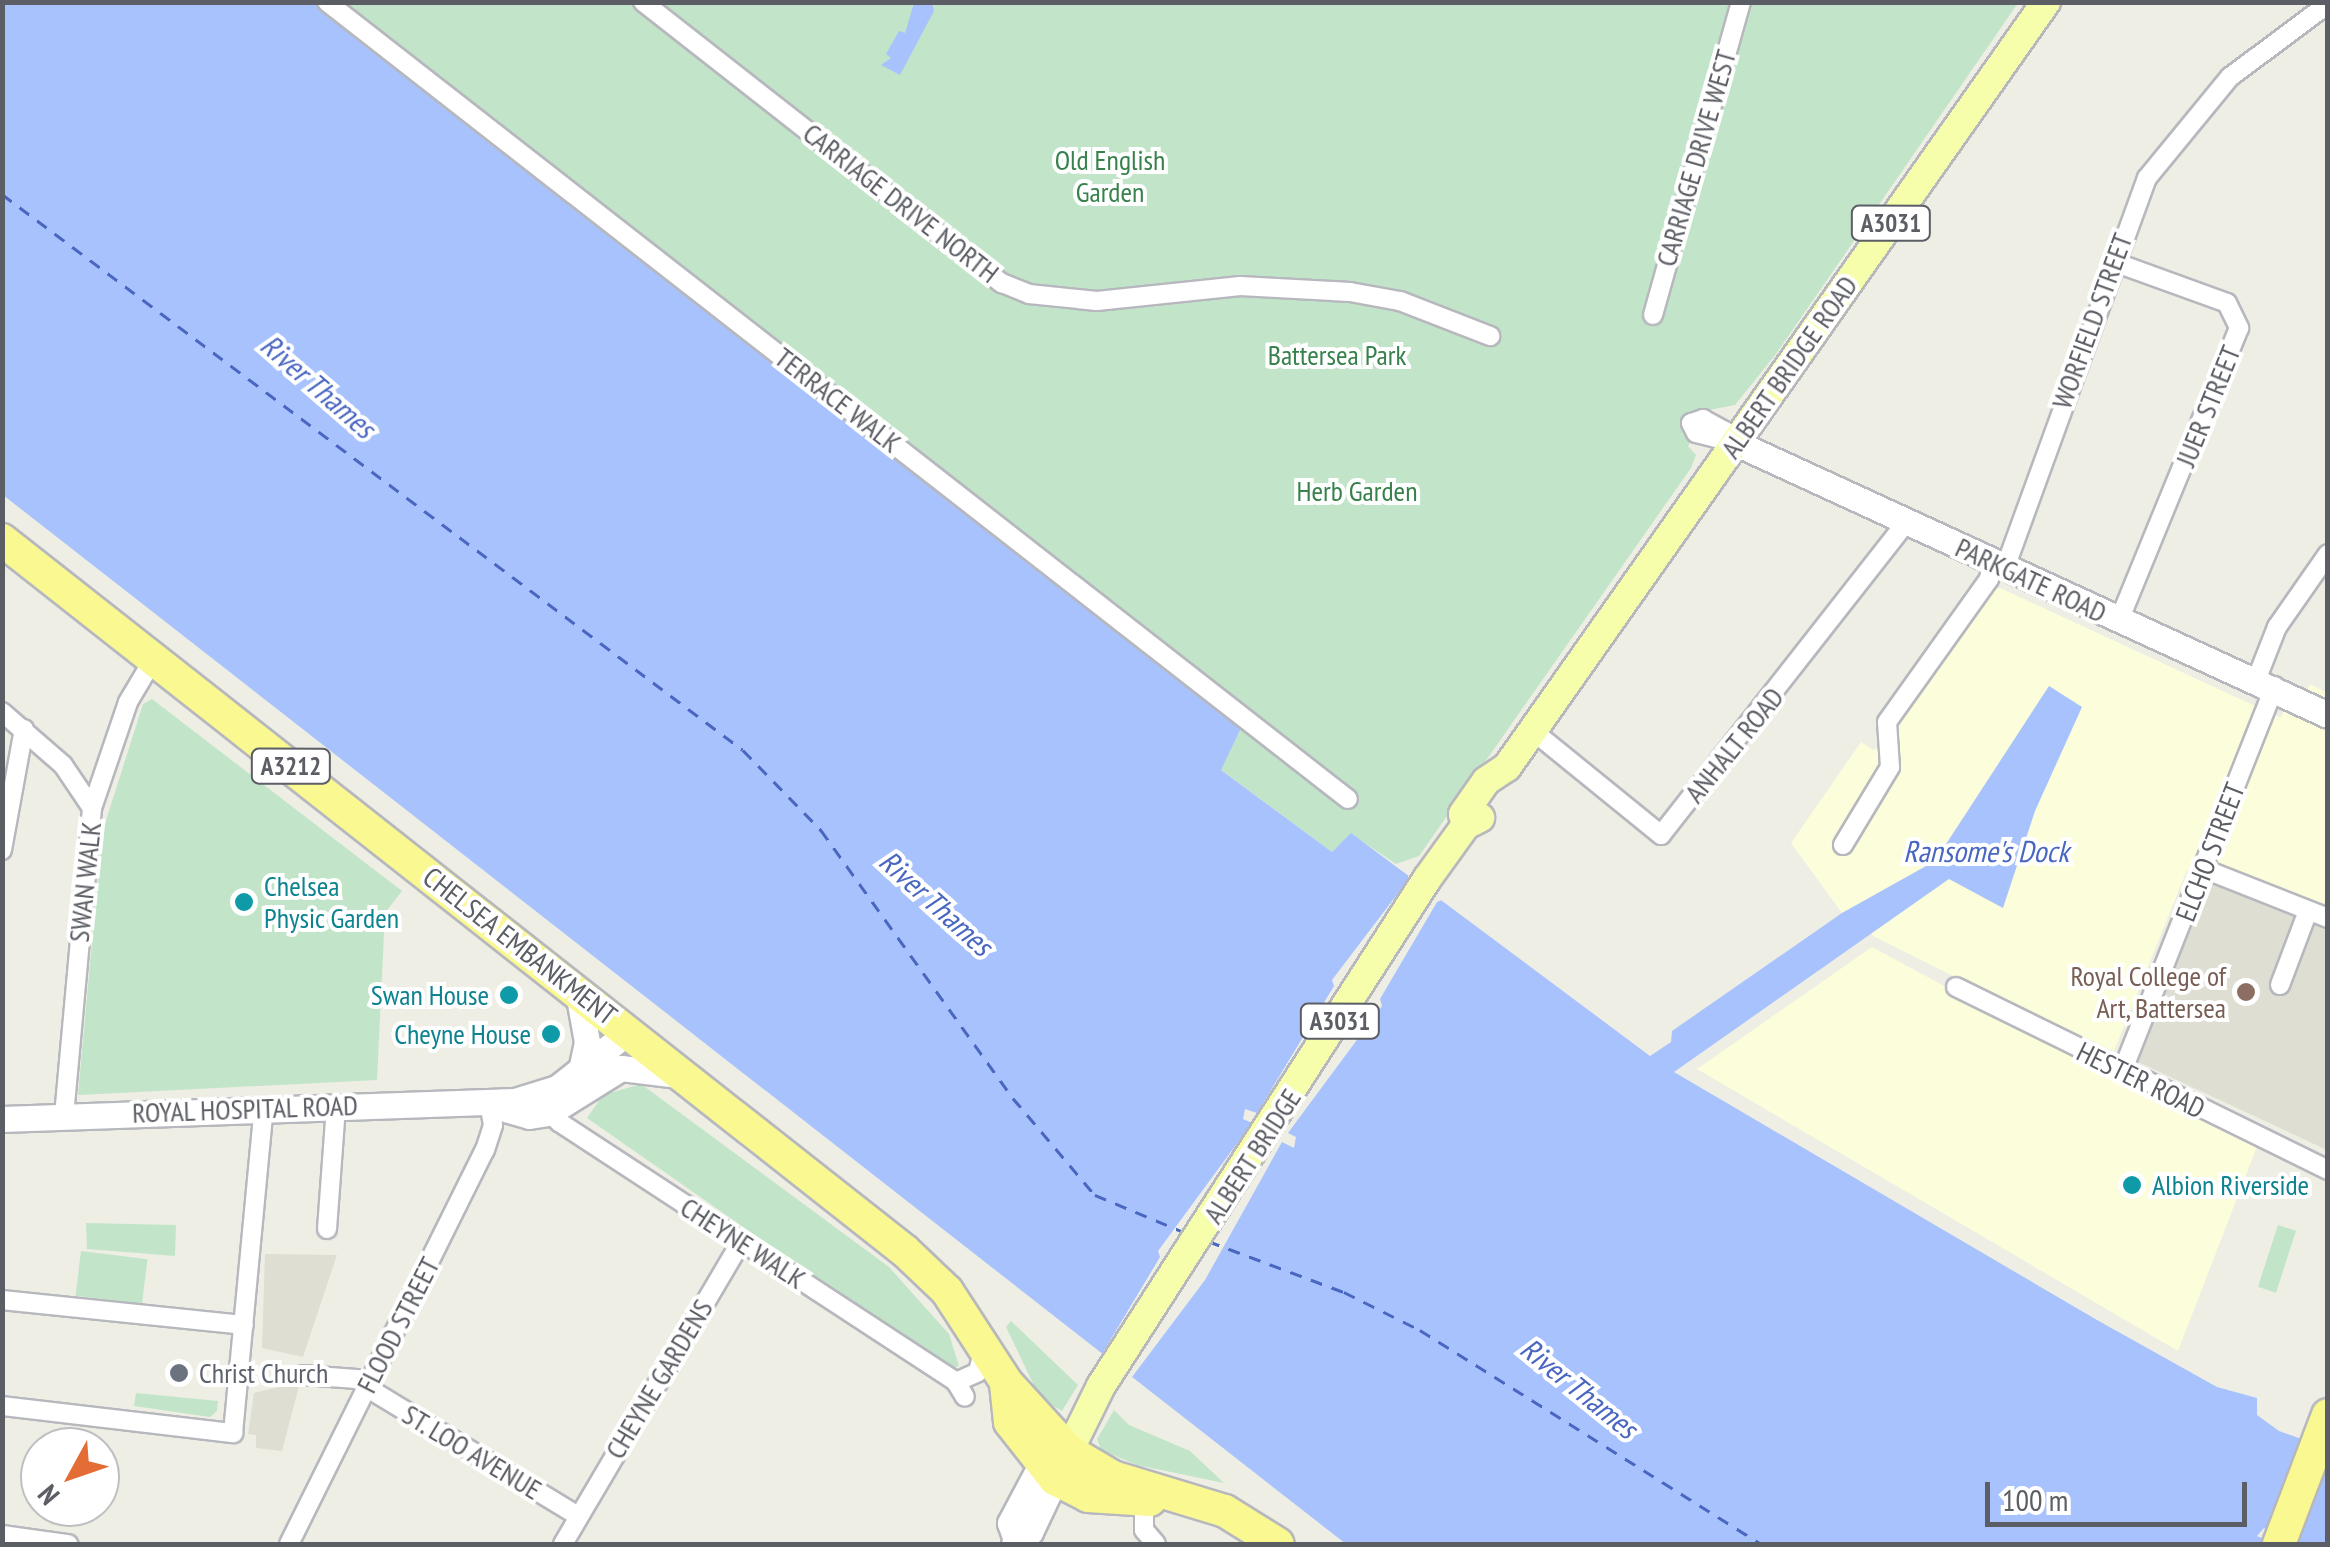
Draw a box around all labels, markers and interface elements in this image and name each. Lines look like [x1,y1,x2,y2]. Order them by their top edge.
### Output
street label: CARRIAGE DRIVE WEST [1649,46,1743,270]
street label: CARRIAGE DRIVE NORTH [797,116,1005,290]
park label: Old English Garden [1055,143,1165,209]
road number: A3031 [1848,203,1934,243]
street label: WORFIELD STREET [2045,229,2139,413]
street label: ALBERT BRIDGE ROAD [1713,269,1865,465]
water label: River Thames [253,326,383,446]
park label: Battersea Park [1268,338,1406,372]
street label: TERRACE WALK [768,340,908,460]
street label: JUER STREET [2169,341,2247,471]
park label: Herb Garden [1297,474,1417,508]
street label: PARKGATE ROAD [1950,530,2112,630]
street label: ANHALT ROAD [1677,680,1791,810]
road number: A3212 [248,746,334,786]
street label: ELCHO STREET [2168,778,2252,926]
street label: SWAN WALK [62,820,108,944]
water label: Ransome's Dock [1903,833,2069,869]
water label: River Thames [872,843,1000,963]
street label: CHELSEA EMBANKMENT [416,860,624,1032]
place label: Chelsea Physic Garden [264,869,400,935]
marker: Chelsea Physic Garden [233,891,255,913]
place label: Royal College of Art, Battersea [2071,959,2226,1025]
place label: Swan House [371,978,489,1012]
marker: Royal College of Art, Battersea [2235,981,2257,1003]
marker: Swan House [498,984,520,1006]
road number: A3031 [1298,1001,1382,1041]
place label: Cheyne House [394,1017,531,1051]
marker: Cheyne House [540,1023,562,1045]
street label: HESTER ROAD [2071,1035,2211,1125]
street label: ALBERT BRIDGE [1196,1082,1308,1230]
street label: ROYAL HOSPITAL ROAD [131,1088,359,1130]
place label: Albion Riverside [2152,1168,2309,1202]
marker: Albion Riverside [2121,1174,2143,1196]
street label: CHEYNE WALK [674,1190,812,1296]
street label: FLOOD STREET [350,1252,446,1398]
street label: CHEYNE GARDENS [598,1293,720,1465]
water label: River Thames [1513,1330,1645,1446]
place label: Christ Church [199,1356,328,1390]
marker: Christ Church [168,1362,190,1384]
street label: ST. LOO AVENUE [395,1397,549,1507]
north arrow [20,1427,120,1527]
scale bar [1990,1462,2252,1524]
text: N [29,1478,67,1513]
text: 100 m [2002,1480,2068,1519]

